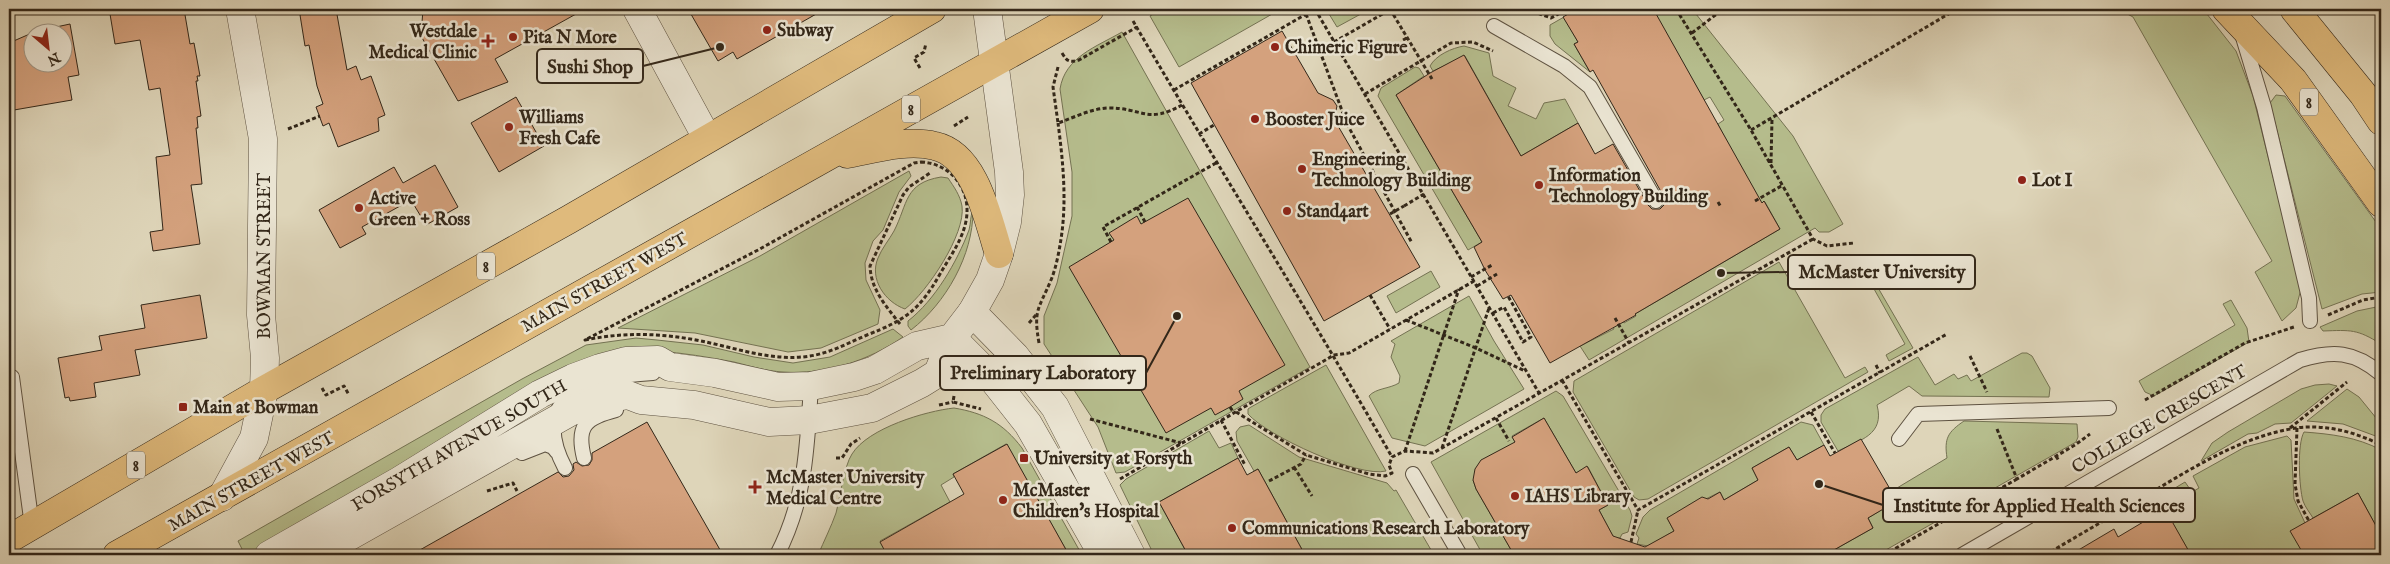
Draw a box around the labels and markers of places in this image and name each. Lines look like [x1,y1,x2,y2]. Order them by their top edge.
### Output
place label: Subway [777,20,834,43]
place label: Westdale Medical Clinic [369,21,478,65]
marker: Subway [761,24,773,36]
place label: Pita N More [523,27,618,50]
marker: Pita N More [507,31,519,43]
marker: Westdale Medical Clinic [481,34,495,48]
place label: Chimeric Figure [1285,37,1408,60]
marker: Chimeric Figure [1269,41,1281,53]
callout: Sushi Shop [537,49,643,83]
place label: Williams Fresh Cafe [518,107,601,151]
place label: Booster Juice [1265,109,1365,132]
marker: Booster Juice [1249,113,1261,125]
marker: Williams Fresh Cafe [503,121,515,133]
place label: Engineering Technology Building [1311,149,1472,193]
marker: Engineering Technology Building [1296,163,1308,175]
place label: Information Technology Building [1548,165,1709,209]
place label: Lot I [2032,170,2073,193]
marker: Lot I [2016,174,2028,186]
marker: Information Technology Building [1533,179,1545,191]
place label: Active Green + Ross [368,188,471,232]
place label: Stand4art [1297,201,1370,224]
marker: Active Green + Ross [353,202,365,214]
marker: Stand4art [1281,205,1293,217]
callout: McMaster University [1788,255,1975,289]
callout: Preliminary Laboratory [940,356,1146,390]
place label: Main at Bowman [193,397,319,420]
marker: Main at Bowman [177,401,189,413]
place label: University at Forsyth [1033,448,1193,471]
marker: University at Forsyth [1018,452,1030,464]
place label: McMaster University Medical Centre [766,467,926,511]
marker: McMaster University Medical Centre [748,480,762,494]
place label: McMaster Children's Hospital [1013,480,1160,524]
place label: IAHS Library [1525,486,1632,509]
callout: Institute for Applied Health Sciences [1883,488,2195,522]
marker: IAHS Library [1509,490,1521,502]
marker: McMaster Children's Hospital [997,494,1009,506]
place label: Communications Research Laboratory [1242,518,1531,541]
marker: Communications Research Laboratory [1226,522,1238,534]

